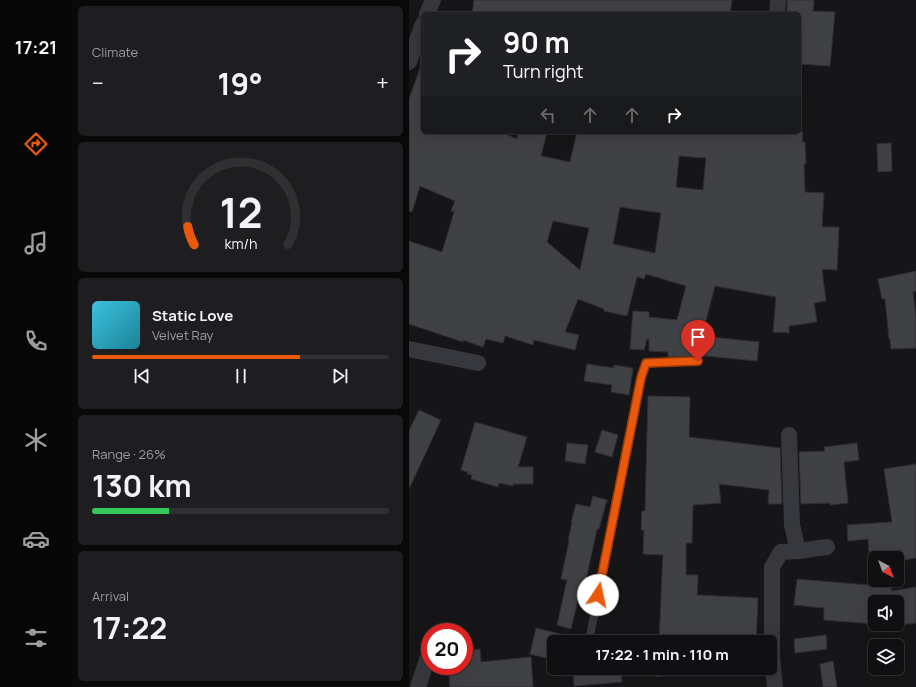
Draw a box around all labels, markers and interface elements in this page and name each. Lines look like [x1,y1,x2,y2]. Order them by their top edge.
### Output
text: 90 m [503,23,570,61]
icon: right [437,28,489,80]
text: 17:21 [15,35,57,59]
text: Climate [92,43,138,61]
text: Turn right [503,59,584,83]
text: 19° [217,63,263,104]
text: − [92,68,104,98]
text: + [376,68,389,98]
icon: left [537,104,559,126]
icon: ahead [579,104,601,126]
icon: ahead [621,104,643,126]
icon: right [663,104,685,126]
icon: directions [22,130,50,158]
text: 12 [219,184,262,240]
icon: music [22,229,50,257]
text: km/h [224,234,257,253]
text: Static Love [152,305,233,326]
pin [681,320,715,361]
text: Velvet Ray [152,326,213,344]
icon: arrive [687,326,709,348]
icon: phone [22,327,50,355]
icon: previous [131,365,153,387]
icon: pause [230,365,252,387]
icon: next [329,365,351,387]
icon: climate [22,426,50,454]
text: Range · 26% [92,445,166,463]
text: 130 km [92,465,191,506]
icon: car [22,525,50,553]
north arrow [868,551,904,587]
map controls [868,551,904,675]
position arrow [577,574,619,616]
text: Arrival [92,587,129,605]
button: sound [868,595,904,631]
text: 17:22 [92,607,167,648]
speed limit sign: 20 [421,623,473,675]
icon: filters [22,624,50,652]
button: layers [868,639,904,675]
text: 17:22 · 1 min · 110 m [595,644,729,665]

